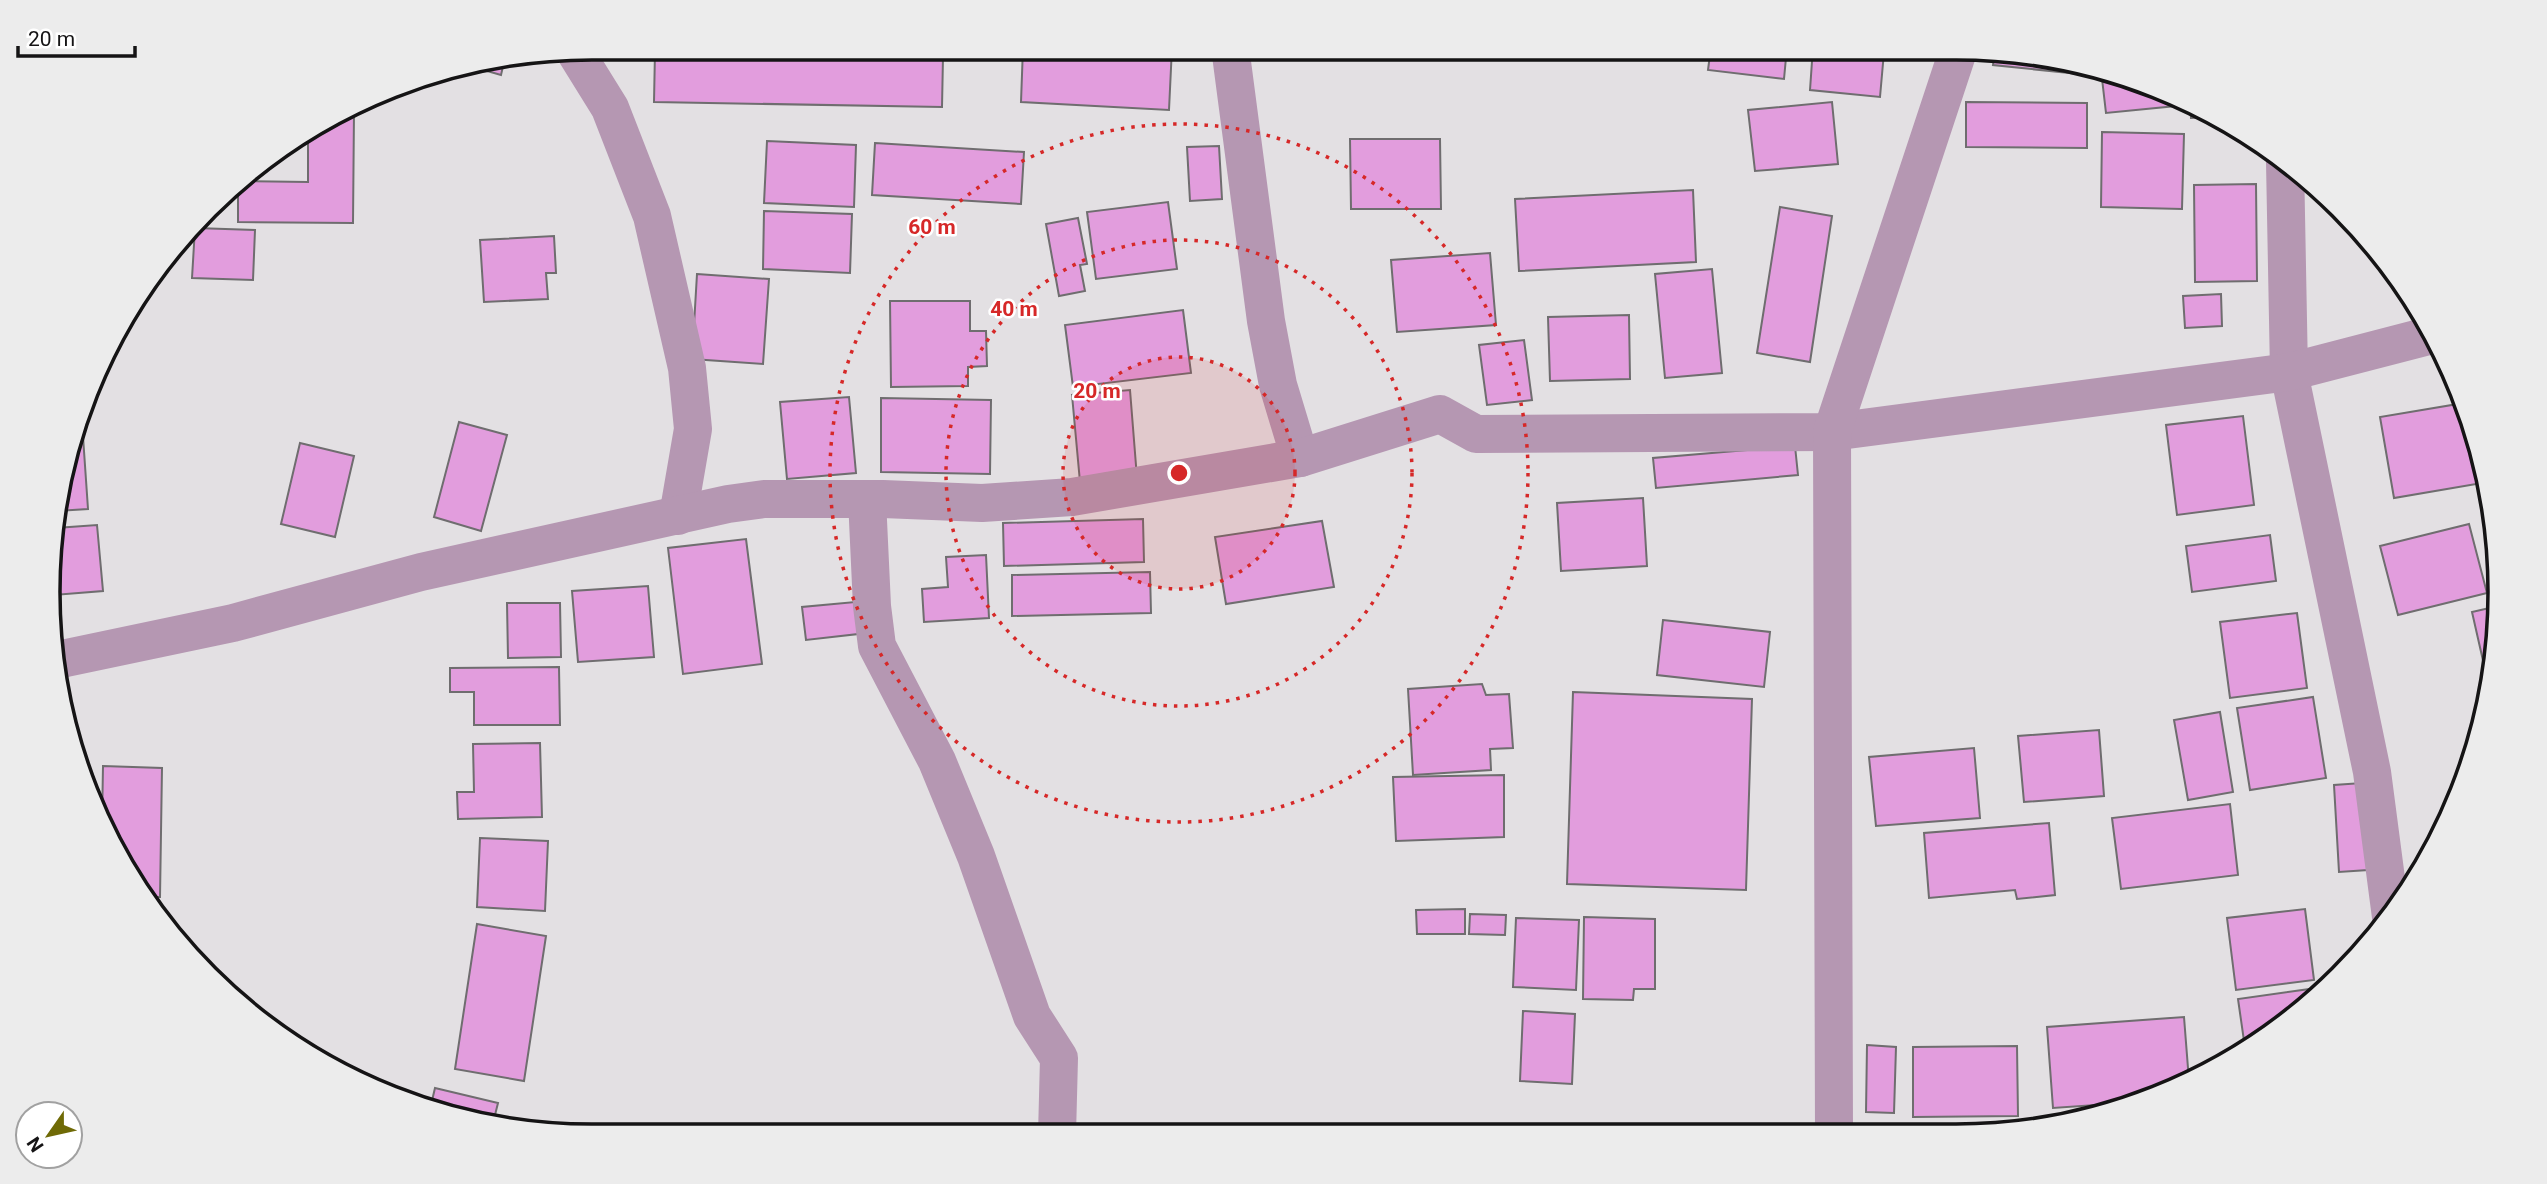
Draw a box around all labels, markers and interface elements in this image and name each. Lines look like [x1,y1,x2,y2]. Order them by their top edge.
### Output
scale bar [18,14,135,58]
text: 20 m [28,27,75,51]
text: 60 m [908,215,956,239]
text: 40 m [990,297,1038,321]
text: 20 m [1073,379,1121,403]
centre of rings [1167,461,1191,485]
north arrow [14,1100,84,1170]
text: N [22,1132,49,1156]

